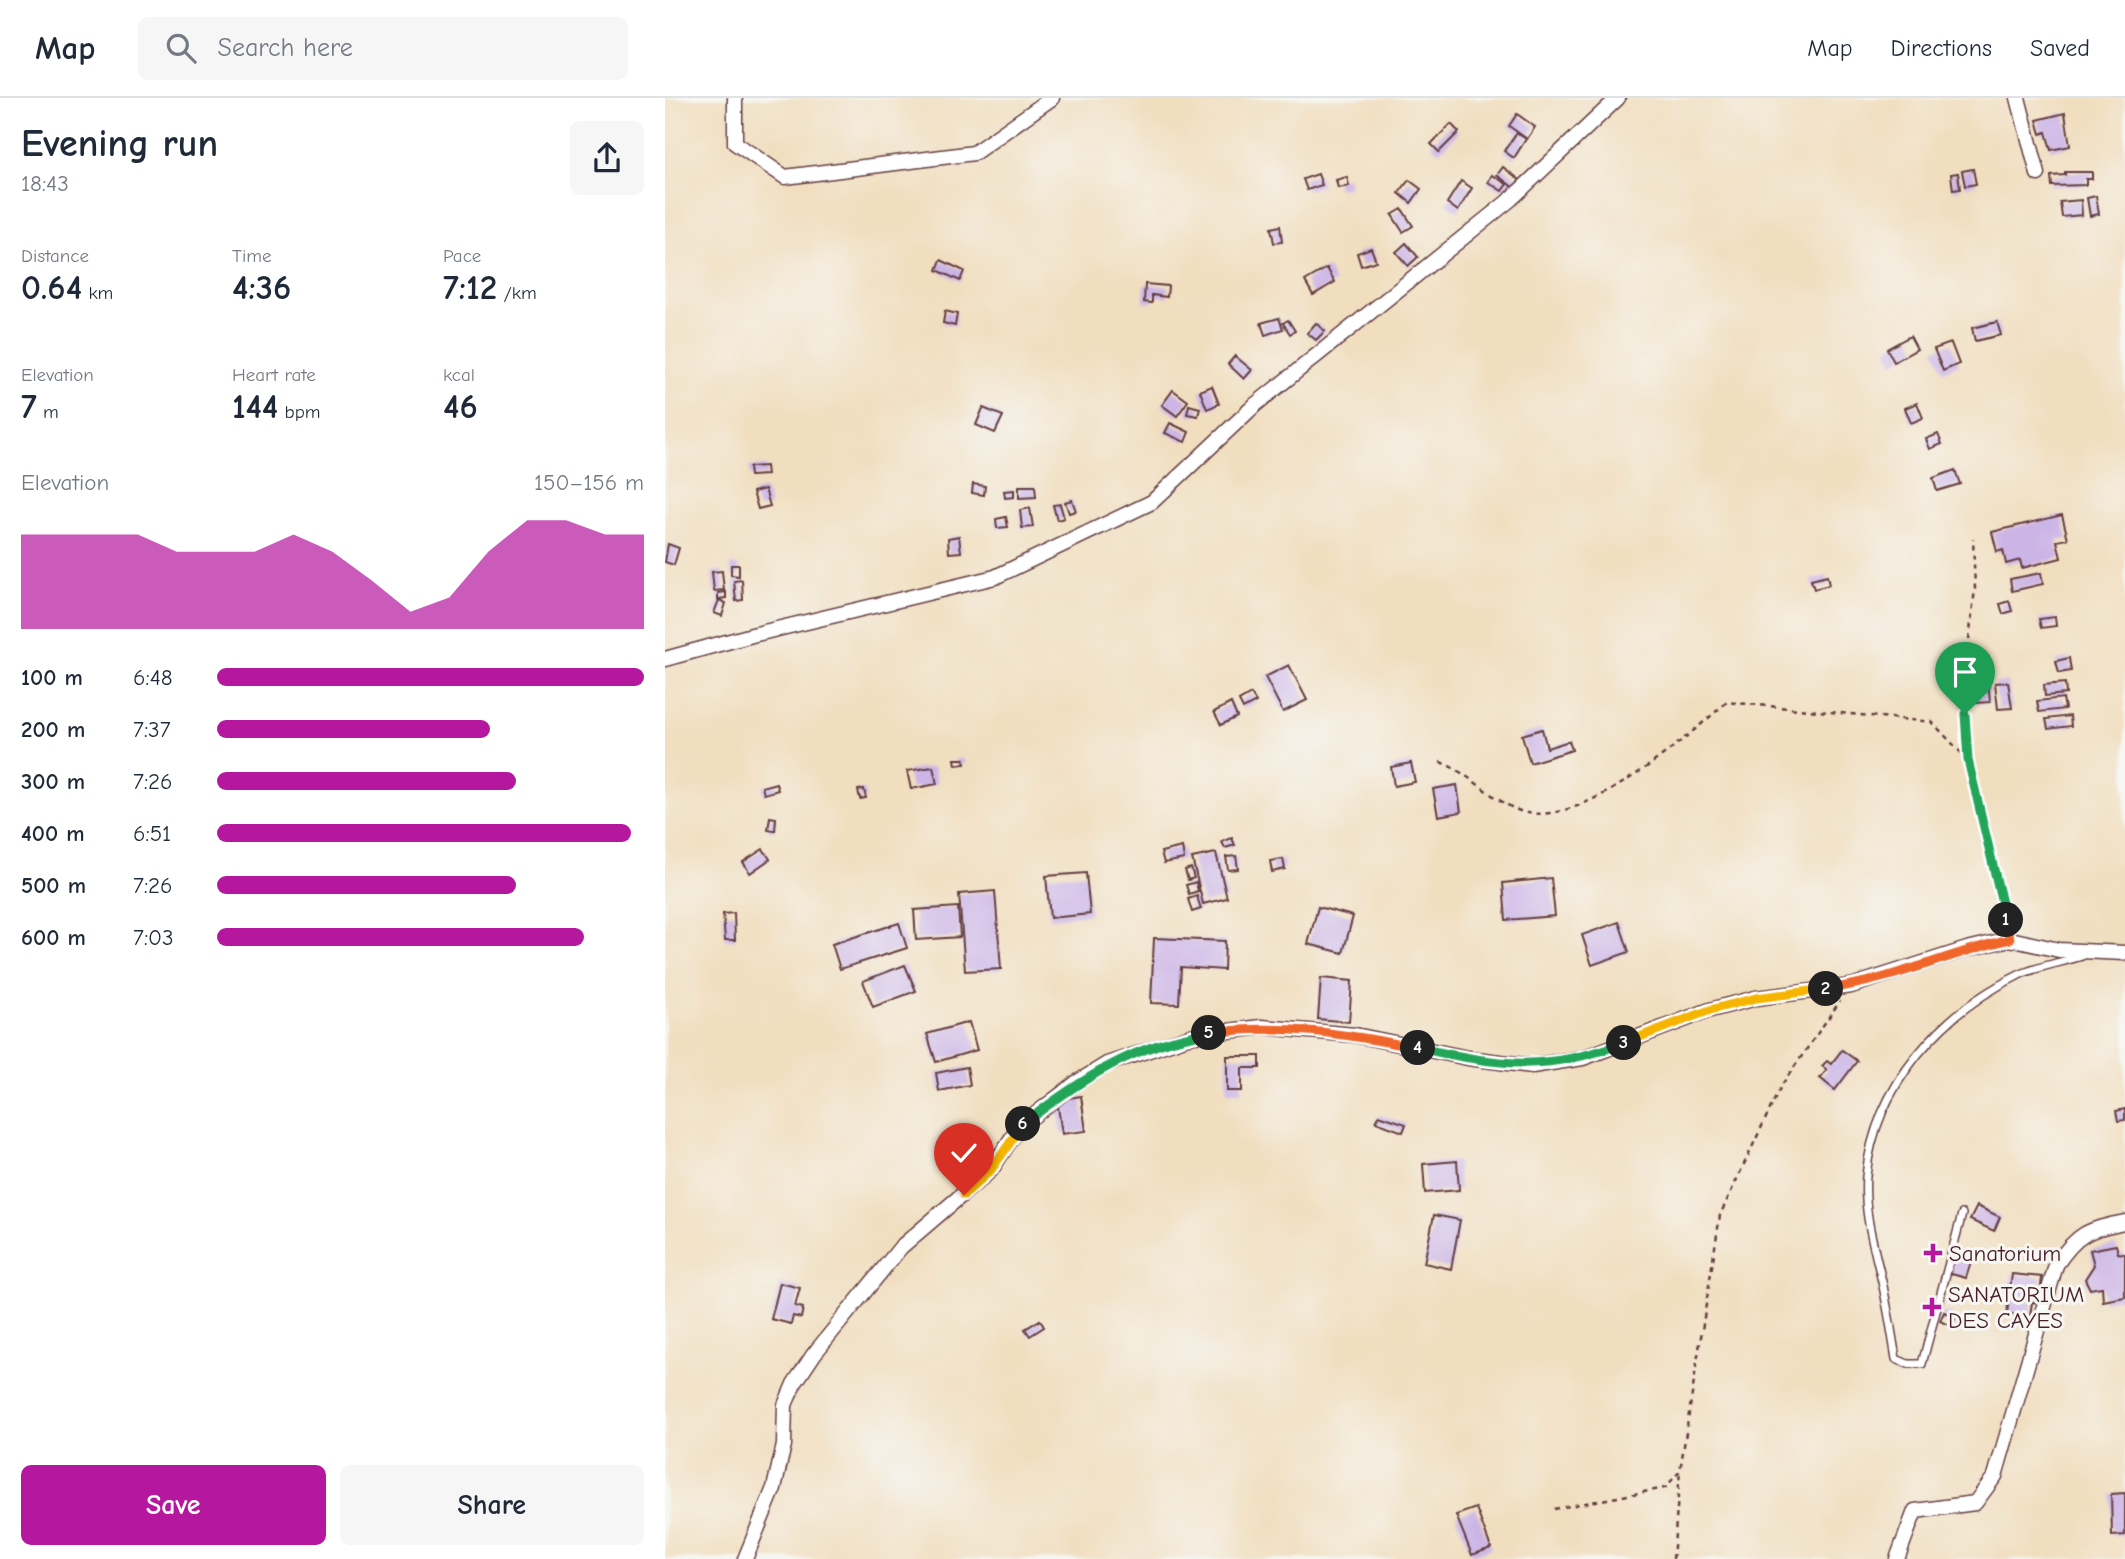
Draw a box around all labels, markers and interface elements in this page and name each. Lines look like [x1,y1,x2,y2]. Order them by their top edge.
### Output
search box [138,17,628,80]
text: Map [35,29,96,67]
icon: search [162,29,200,67]
text: Search here [218,33,353,63]
text: Map [1807,34,1853,62]
text: Directions [1891,34,1992,62]
text: Saved [2030,34,2090,62]
button: share [570,121,644,195]
text: Evening run [21,122,218,166]
text: 18:43 [21,170,69,197]
text: Distance [21,245,89,267]
text: Time [232,245,271,267]
text: Pace [443,245,481,267]
text: 0.64 [21,267,82,308]
text: 4:36 [232,267,291,308]
text: 7:12 [443,267,497,308]
text: km [82,282,113,304]
text: /km [497,282,537,304]
text: Elevation [21,364,94,386]
text: Heart rate [232,364,316,386]
text: kcal [443,364,475,386]
text: 7 [21,386,37,427]
text: 144 [232,386,278,427]
text: 46 [443,386,478,427]
text: m [37,401,59,423]
text: bpm [278,401,321,423]
text: Elevation [21,469,109,496]
text: 150–156 m [534,469,644,496]
pin [1935,642,1995,714]
icon: arrive [1946,653,1984,691]
text: 100 m [21,664,83,691]
text: 6:48 [133,664,173,691]
text: 200 m [21,716,85,743]
text: 7:37 [133,716,171,743]
text: 300 m [21,768,85,795]
text: 7:26 [133,768,173,795]
text: 400 m [21,820,85,847]
text: 6:51 [133,820,171,847]
text: 500 m [21,872,86,899]
text: 7:26 [133,872,173,899]
pin: 1 [1989,902,2023,938]
text: 1 [2002,908,2009,930]
text: 600 m [21,924,86,951]
text: 7:03 [133,924,174,951]
pin: 2 [1809,972,1843,1006]
text: 2 [1821,977,1830,999]
pin: 5 [1191,1016,1227,1051]
text: 5 [1203,1021,1214,1043]
pin: 3 [1607,1026,1641,1060]
pin: 4 [1401,1030,1435,1066]
text: 3 [1619,1031,1628,1053]
text: 4 [1413,1036,1422,1058]
pin: 6 [1005,1107,1041,1142]
text: 6 [1018,1112,1027,1134]
pin [934,1123,994,1195]
icon: check [945,1134,983,1172]
place label: Sanatorium [1949,1240,2061,1267]
marker: Sanatorium [1923,1243,1943,1263]
place label: SANATORIUM DES CAYES [1948,1281,2084,1334]
marker: SANATORIUM DES CAYES [1922,1297,1942,1317]
button: Save [21,1465,326,1545]
button: Share [340,1465,644,1545]

